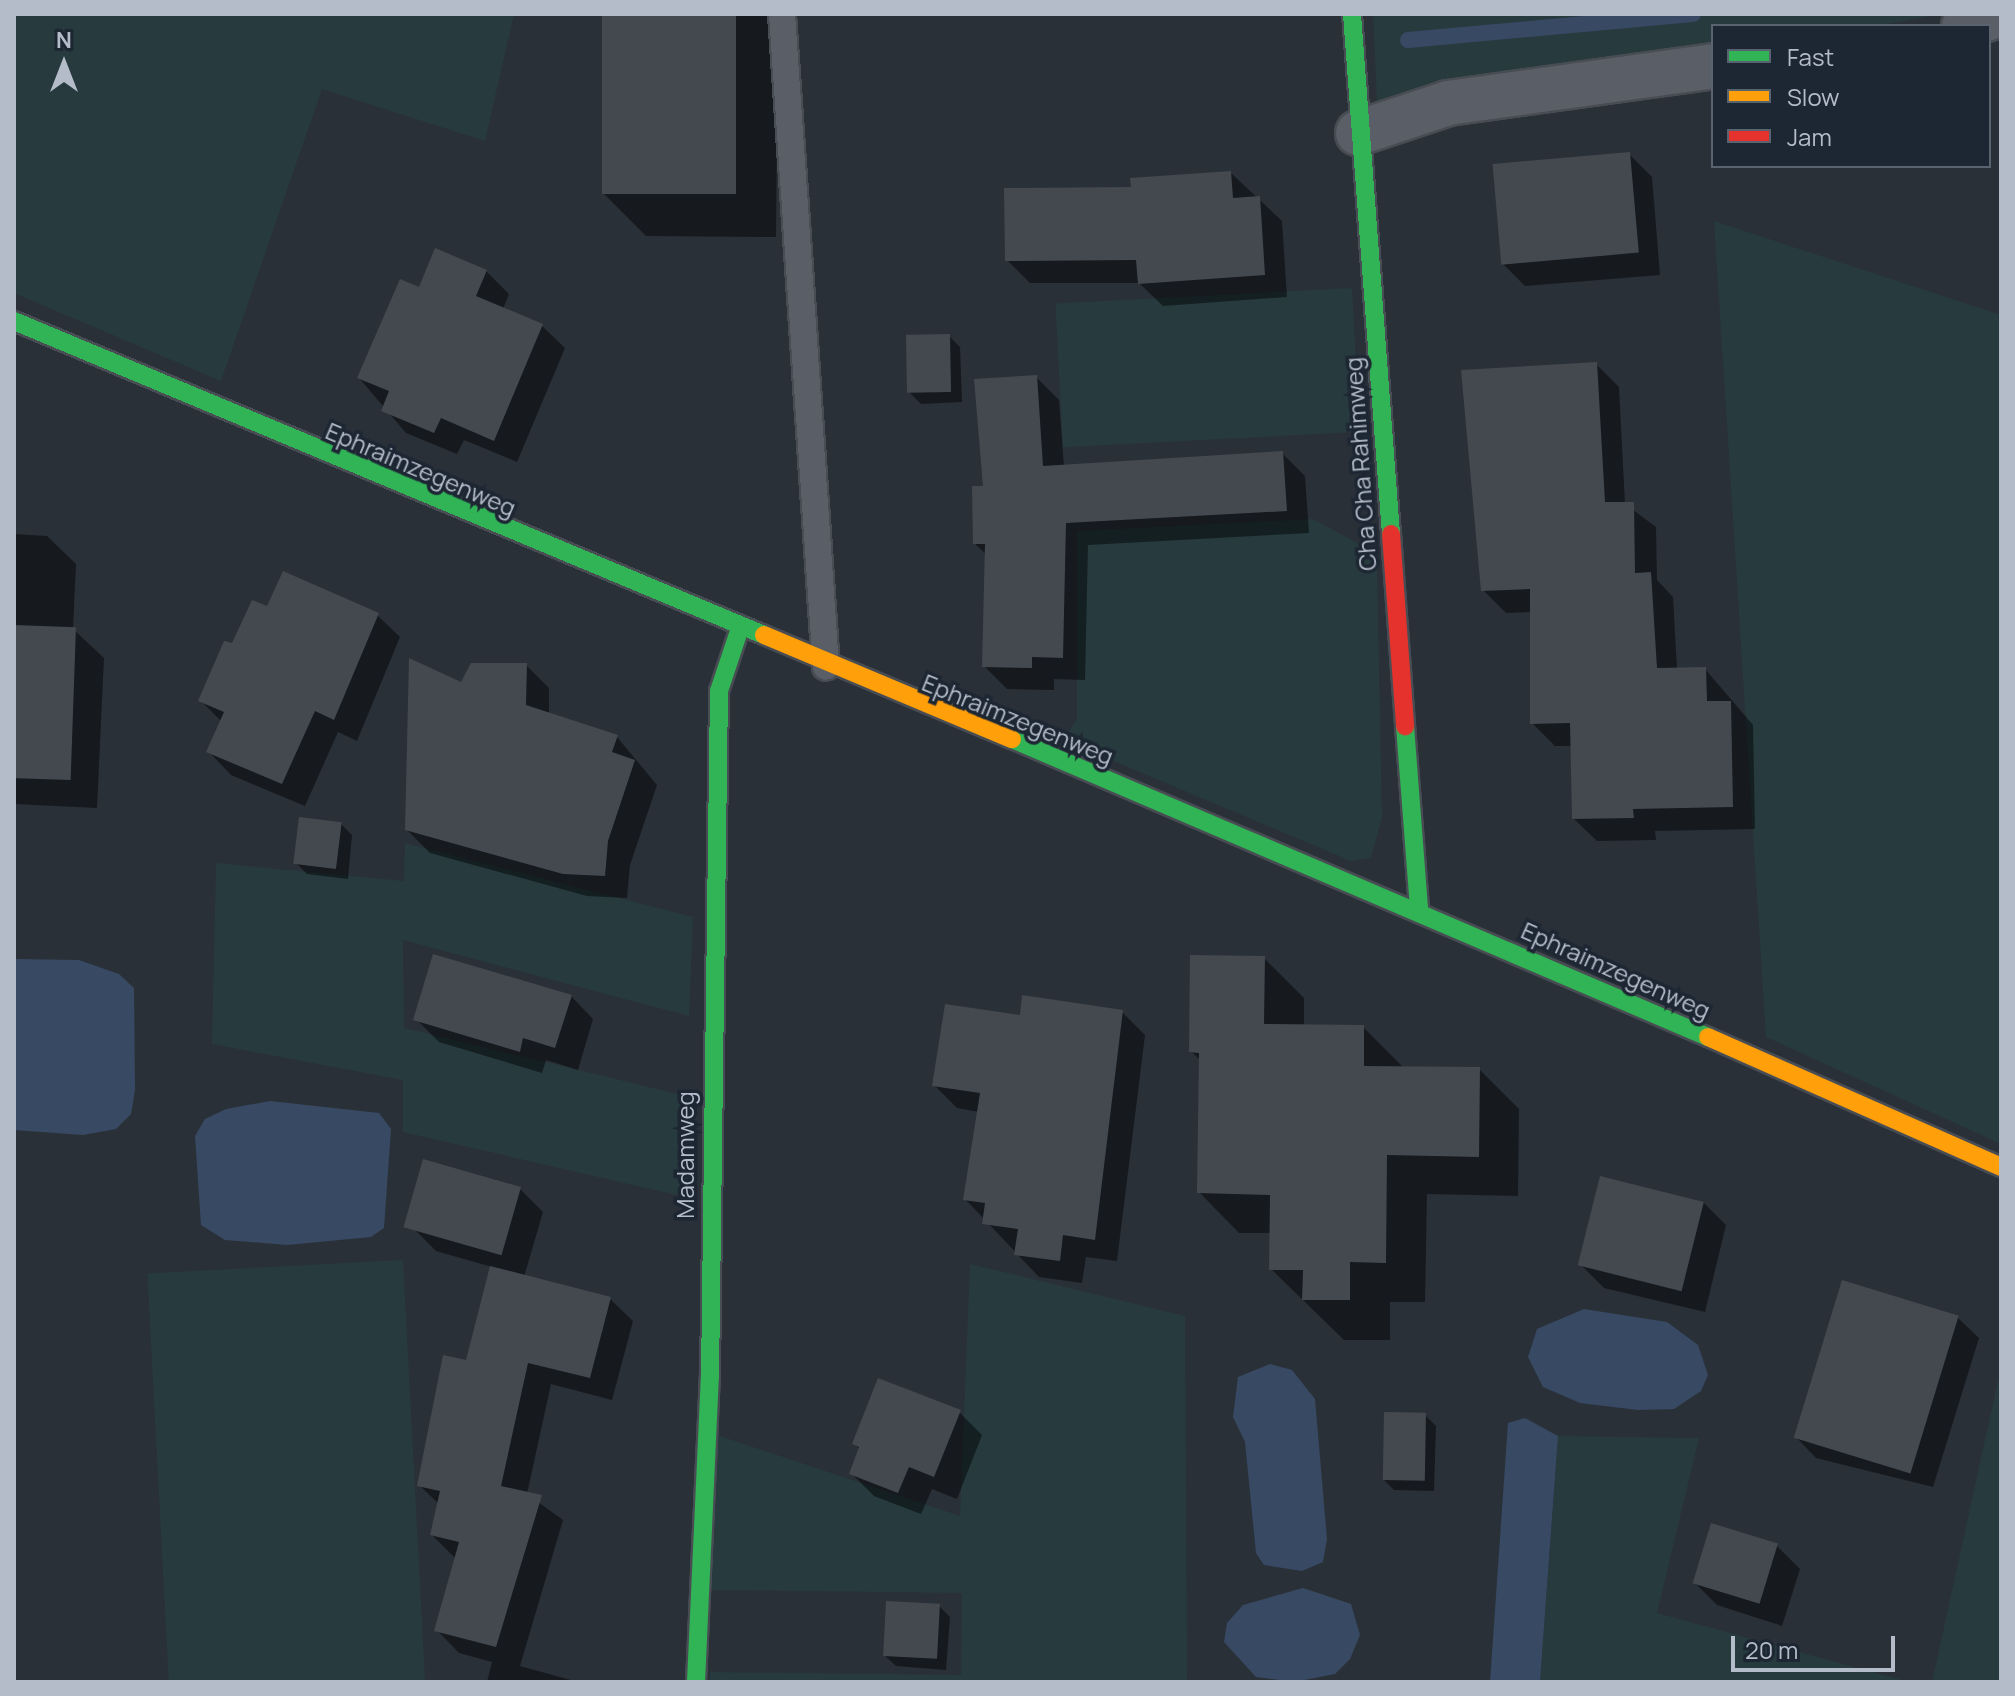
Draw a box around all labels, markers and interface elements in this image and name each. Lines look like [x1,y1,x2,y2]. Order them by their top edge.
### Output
north arrow [24,24,104,104]
legend [1711,24,1991,168]
text: N [56,25,72,55]
text: Fast [1787,40,1834,73]
text: Slow [1787,80,1840,113]
text: Jam [1787,120,1832,153]
street label: Cha Cha Rahimweg [1338,356,1382,572]
street label: Ephraimzegenweg [322,416,520,522]
street label: Ephraimzegenweg [918,667,1118,771]
street label: Ephraimzegenweg [1517,915,1715,1025]
street label: Madamweg [671,1091,699,1219]
scale bar [1735,1620,1899,1670]
text: 20 m [1745,1633,1798,1666]

